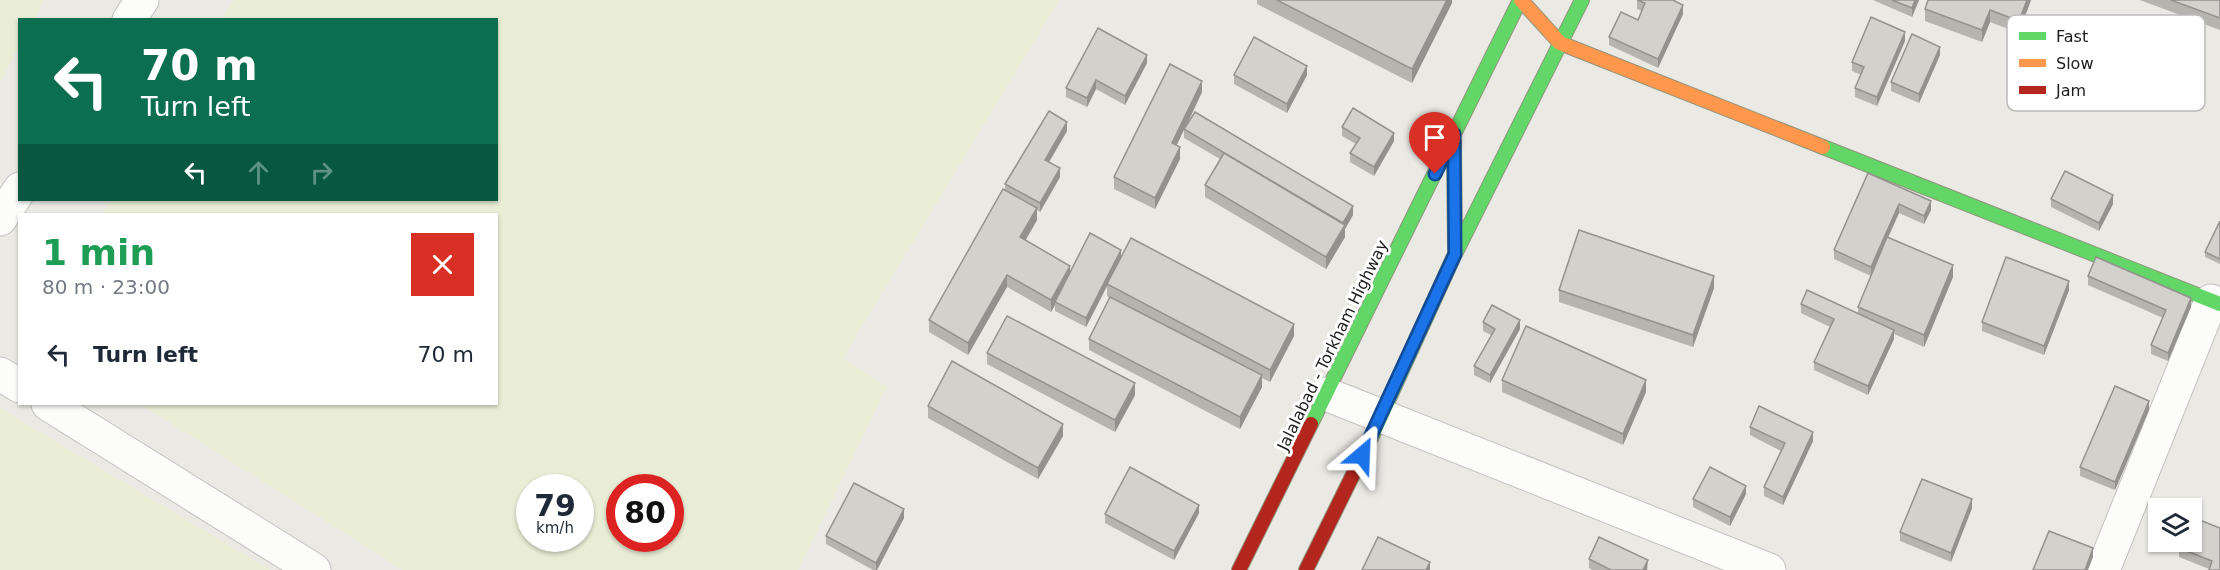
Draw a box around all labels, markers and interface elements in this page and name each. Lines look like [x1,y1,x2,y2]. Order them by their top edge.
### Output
legend [2007,15,2205,111]
text: Fast [2056,27,2088,46]
text: 70 m [141,41,258,90]
icon: left [42,42,120,120]
text: Slow [2056,54,2093,73]
text: Jam [2055,81,2086,100]
text: Turn left [141,91,251,122]
pin [1409,112,1460,174]
icon: arrive [1418,121,1451,154]
icon: left [179,156,212,189]
icon: ahead [242,156,275,189]
icon: right [305,156,338,189]
text: 1 min [42,232,155,273]
button: close [411,233,474,296]
street label: Jalalabad - Torkham Highway [1273,237,1392,454]
text: 80 m · 23:00 [42,275,170,299]
icon: left [42,338,75,371]
text: Turn left [93,342,198,367]
text: 70 m [418,342,474,367]
position arrow [1330,423,1394,487]
speed limit sign: 80 [606,474,684,552]
text: 79 [534,488,576,523]
map controls [2148,498,2202,552]
button: layers [2148,498,2202,552]
text: km/h [536,519,574,537]

